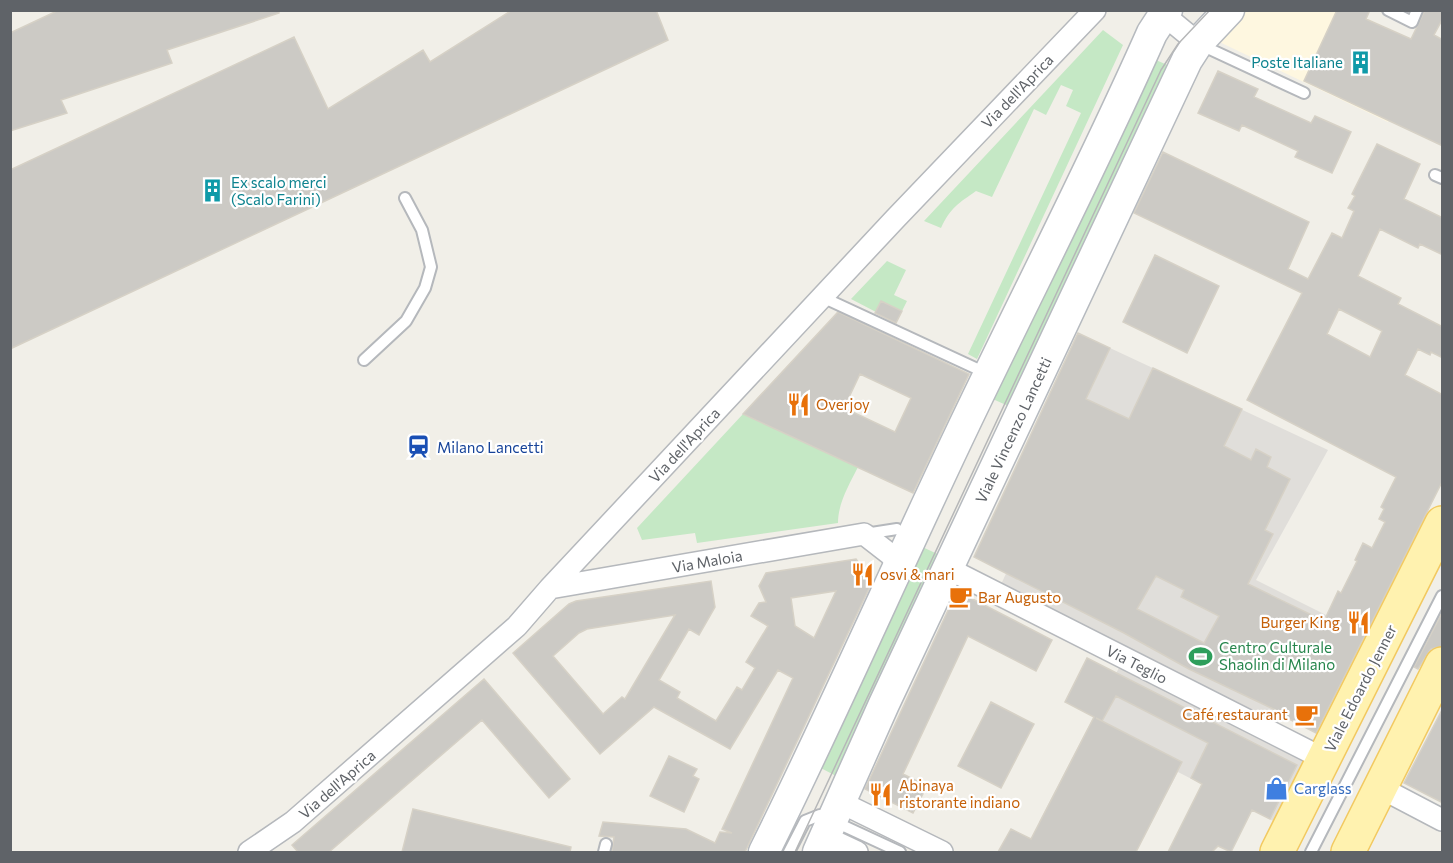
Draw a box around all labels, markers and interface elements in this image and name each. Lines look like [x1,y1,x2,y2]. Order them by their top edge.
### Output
building icon: Poste Italiane [1348,49,1374,75]
street label: Via dell'Aprica [977,50,1057,132]
place label: Poste Italiane [1251,53,1343,71]
place label: Ex scalo merci (Scalo Farini) [231,173,327,208]
building icon: Ex scalo merci (Scalo Farini) [200,178,226,204]
street label: Viale Vincenzo Lancetti [971,354,1055,506]
restaurant icon: Overjoy [785,391,811,417]
place label: Overjoy [816,395,870,413]
street label: Via dell'Aprica [645,404,723,486]
station icon: Milano Lancetti [406,434,432,460]
place label: Milano Lancetti [437,438,544,456]
street label: Via Maloia [670,546,744,576]
restaurant icon: osvi & mari [849,561,875,587]
place label: osvi & mari [880,565,955,583]
cafe icon: Bar Augusto [947,584,973,610]
place label: Bar Augusto [978,588,1061,606]
restaurant icon: Burger King [1345,609,1371,635]
place label: Burger King [1261,613,1340,631]
street label: Viale Edoardo Jenner [1320,621,1400,755]
place label: Centro Culturale Shaolin di Milano [1219,638,1335,673]
street label: Via Teglio [1104,641,1171,687]
sports icon: Centro Culturale Shaolin di Milano [1188,643,1214,669]
cafe icon: Café restaurant [1293,701,1319,727]
place label: Café restaurant [1182,705,1288,723]
street label: Via dell'Aprica [295,746,379,822]
shop icon: Carglass [1263,775,1289,801]
place label: Abinaya ristorante indiano [899,776,1020,811]
place label: Carglass [1294,779,1352,797]
restaurant icon: Abinaya ristorante indiano [868,781,894,807]

